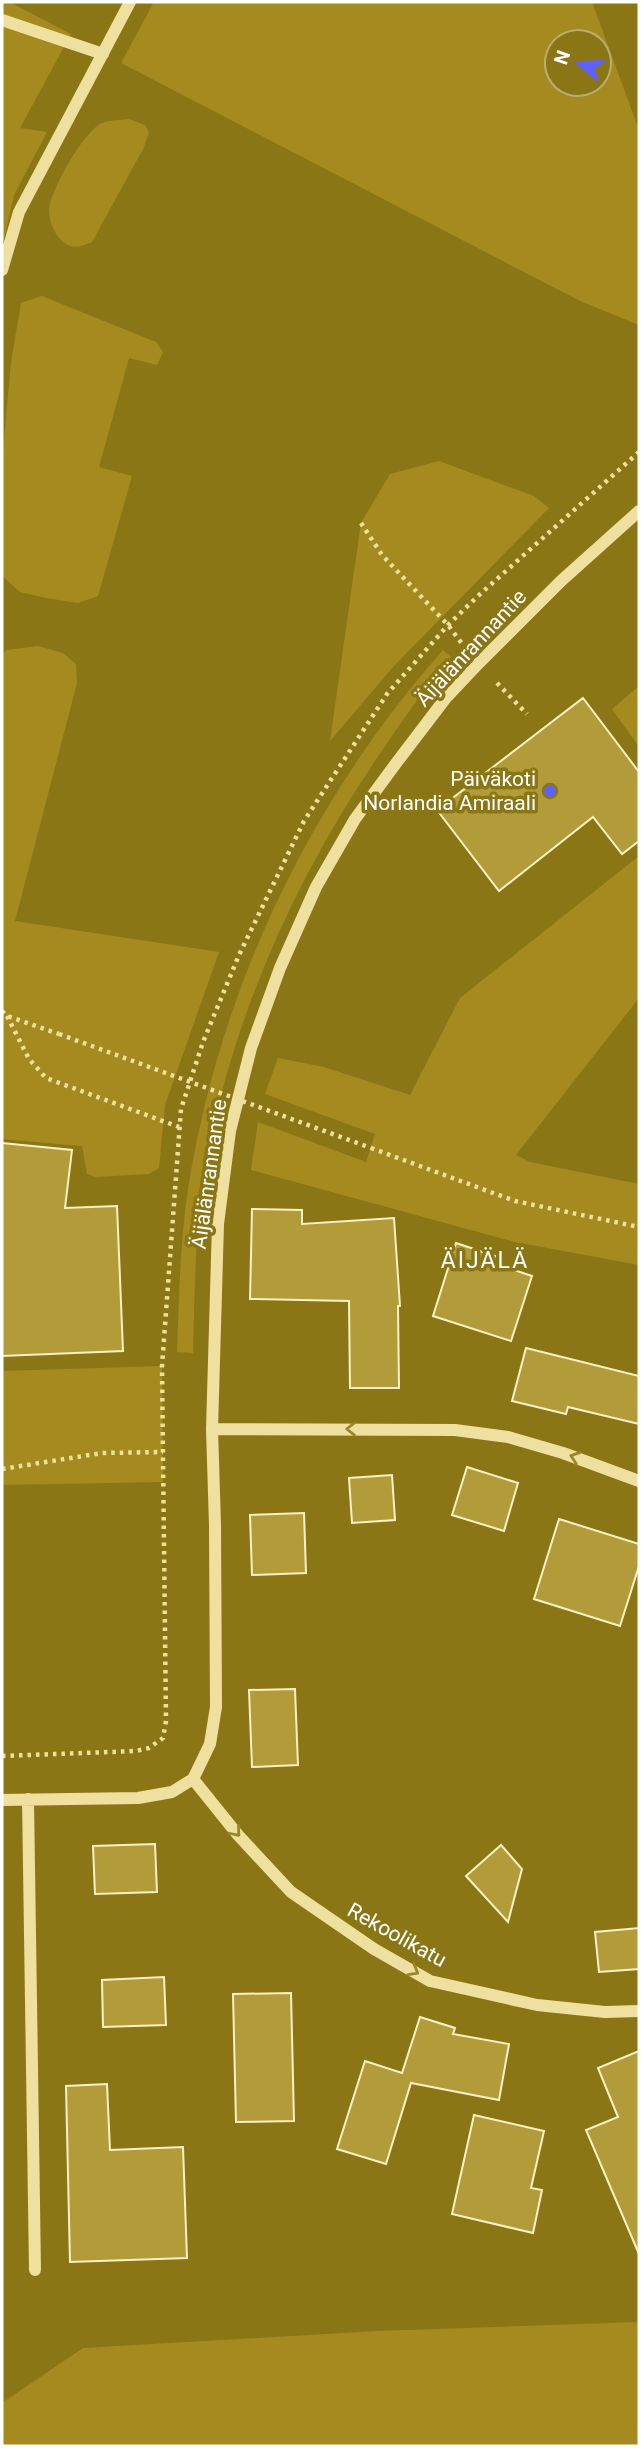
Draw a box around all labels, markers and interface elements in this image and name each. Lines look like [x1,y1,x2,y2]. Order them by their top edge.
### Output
north arrow [543,28,613,98]
text: N [549,48,575,68]
street label: Äijälänrannantie [411,585,531,711]
place label: Päiväkoti Norlandia Amiraali [363,767,536,815]
marker: Päiväkoti Norlandia Amiraali [542,783,558,799]
street label: Äijälänrannantie [187,1098,231,1250]
district label: ÄIJÄLÄ [441,1247,529,1274]
one-way arrow [345,1421,356,1437]
one-way arrow [570,1451,582,1465]
one-way arrow [228,1824,240,1837]
street label: Rekoolikatu [343,1898,451,1972]
one-way arrow [406,1963,419,1976]

